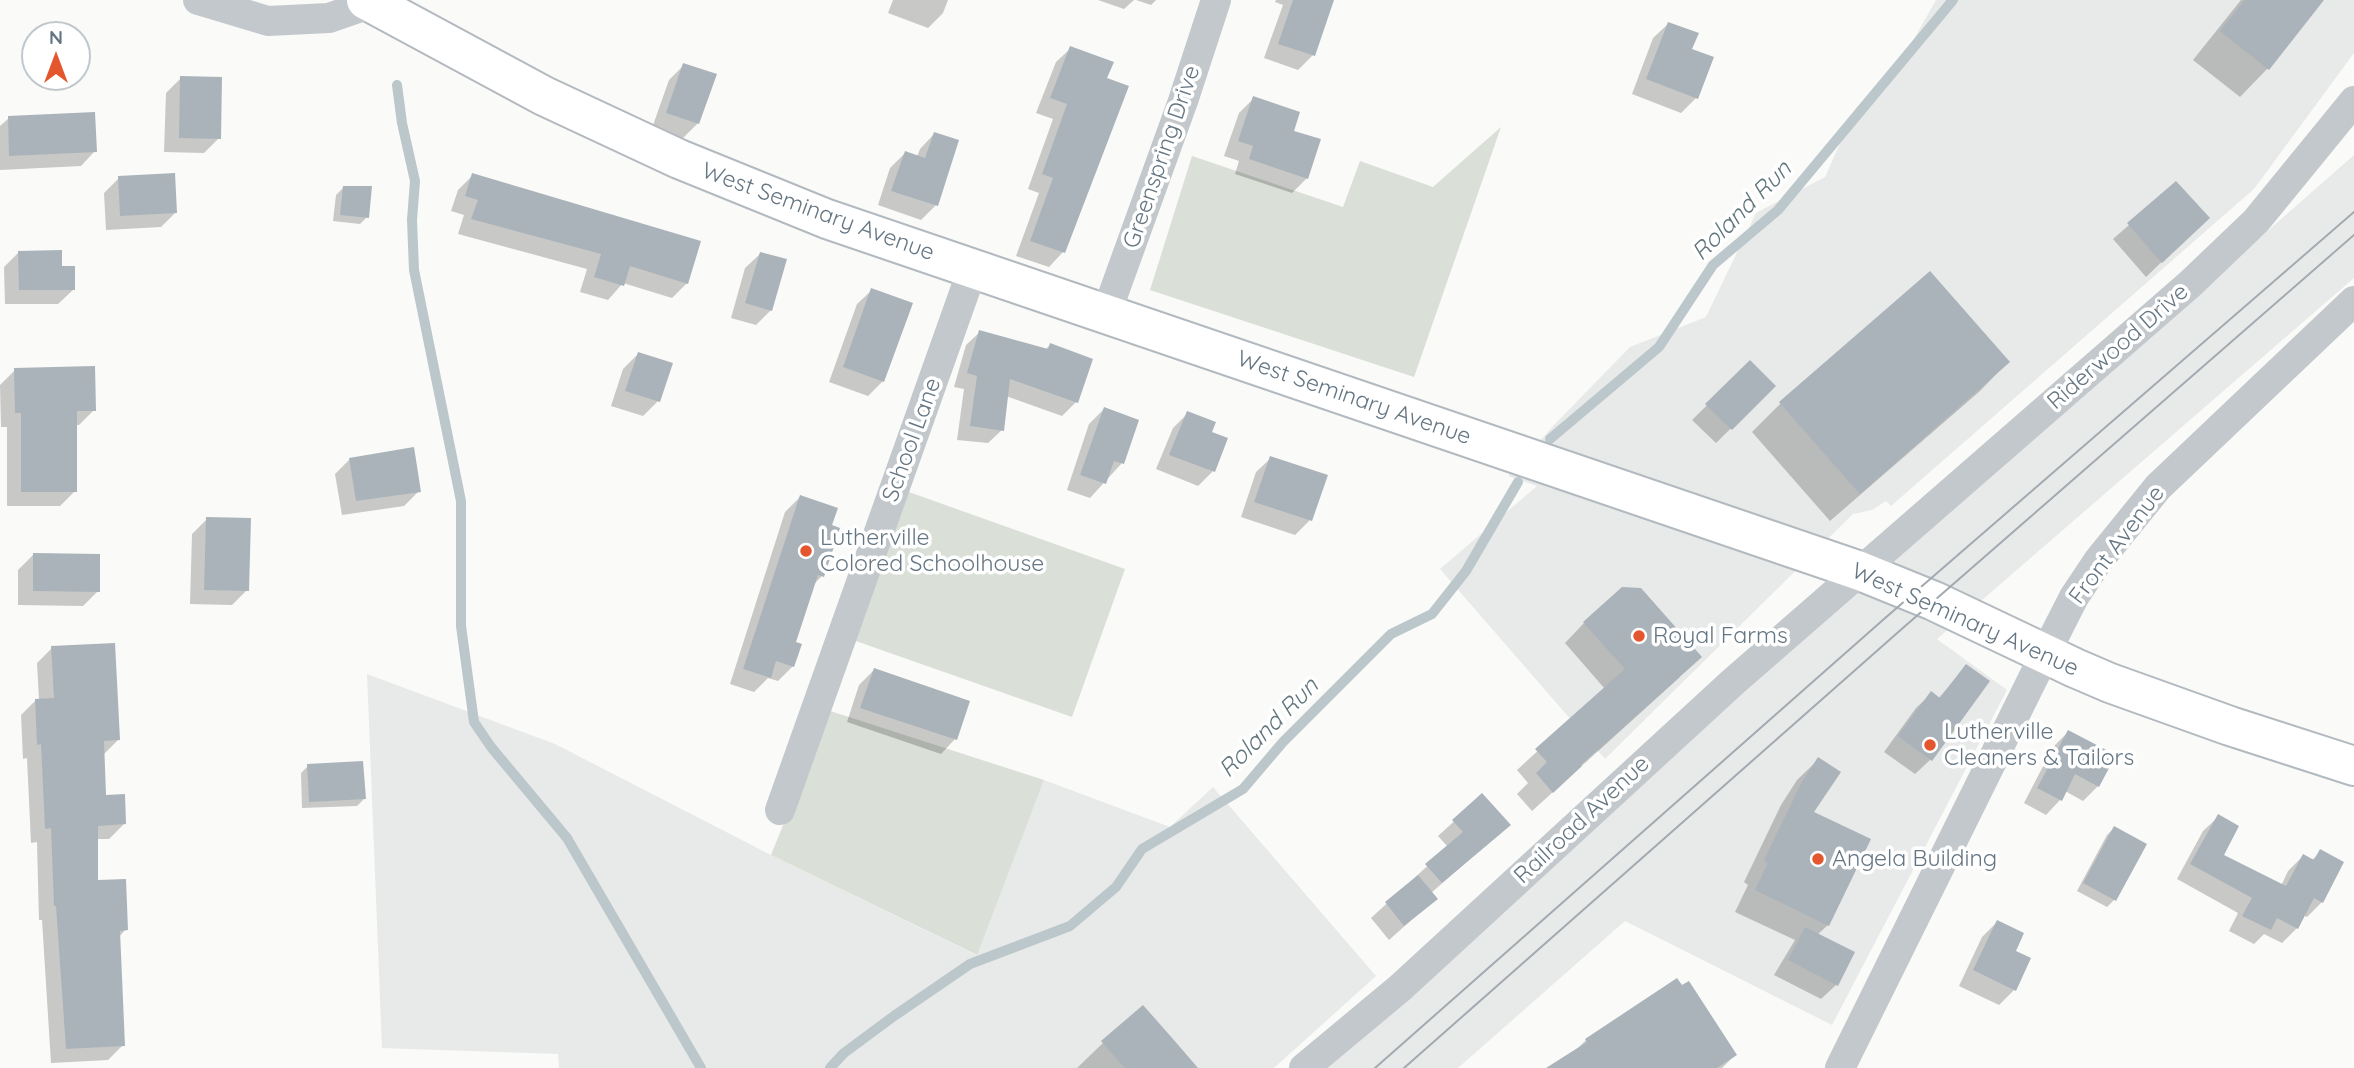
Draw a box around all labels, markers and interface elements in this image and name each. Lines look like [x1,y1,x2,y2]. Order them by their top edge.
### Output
north arrow [21,21,91,91]
text: N [49,25,63,49]
street label: Greenspring Drive [1118,62,1206,252]
water label: Roland Run [1686,155,1798,267]
street label: West Seminary Avenue [698,157,938,267]
street label: Riderwood Drive [2042,278,2194,416]
street label: West Seminary Avenue [1233,345,1475,451]
street label: School Lane [877,374,947,506]
street label: Front Avenue [2064,480,2170,610]
place label: Lutherville Colored Schoolhouse [820,524,1044,578]
marker: Lutherville Colored Schoolhouse [798,543,814,559]
street label: West Seminary Avenue [1847,557,2083,683]
place label: Royal Farms [1653,622,1788,650]
marker: Royal Farms [1631,628,1647,644]
water label: Roland Run [1213,672,1325,784]
place label: Lutherville Cleaners & Tailors [1944,718,2134,772]
marker: Lutherville Cleaners & Tailors [1922,737,1938,753]
street label: Railroad Avenue [1509,750,1655,890]
place label: Angela Building [1832,845,1997,873]
marker: Angela Building [1810,851,1826,867]

